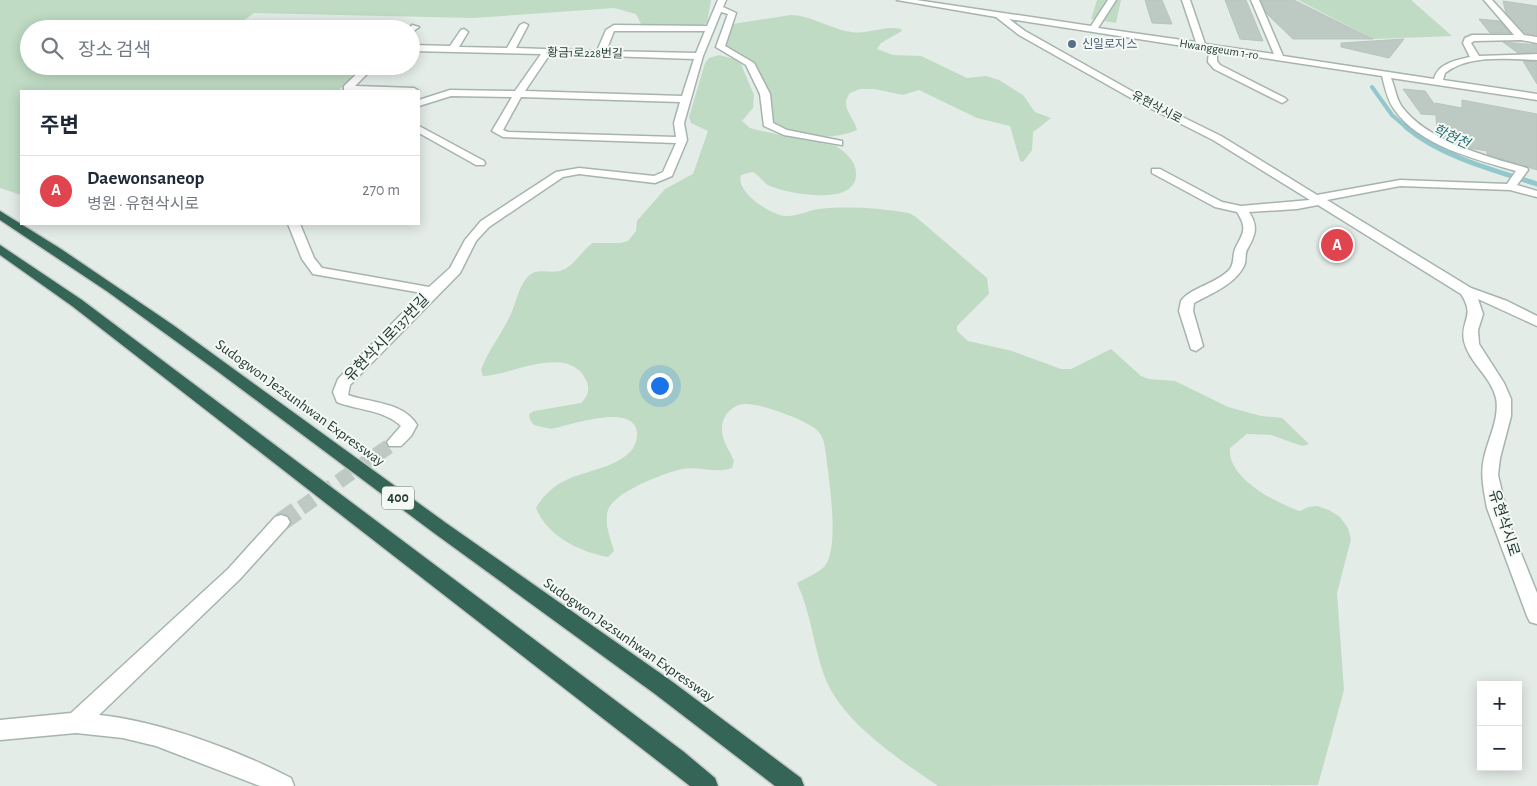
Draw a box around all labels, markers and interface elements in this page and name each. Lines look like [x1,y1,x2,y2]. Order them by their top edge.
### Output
search box [20,20,420,75]
icon: search [38,34,66,62]
street label: Hwanggeum 1-ro [1179,37,1259,61]
marker: 신일로지스 [1066,38,1078,50]
place label: 신일로지스 [1082,38,1137,50]
text: 장소 검색 [78,41,151,60]
street label: 황금1로228번길 [547,46,623,60]
street label: 유현삭시로 [1130,88,1185,125]
text: 주변 [40,115,79,136]
water label: 학현천 [1431,122,1473,152]
text: Daewonsaneop [87,169,204,188]
text: A [51,182,61,198]
text: 270 m [362,182,400,198]
text: 병원 · 유현삭시로 [87,196,199,212]
pin: A [1321,226,1353,264]
street label: 유현삭시로137번길 [341,290,432,384]
street label: Sudogwon Je2sunhwan Expressway [213,337,388,470]
your location [647,373,673,399]
road number: 400 [382,486,414,509]
street label: 유현삭시로 [1486,487,1524,558]
street label: Sudogwon Je2sunhwan Expressway [541,575,718,705]
map controls [1477,681,1522,771]
button: + [1477,681,1522,726]
button: − [1477,726,1522,771]

